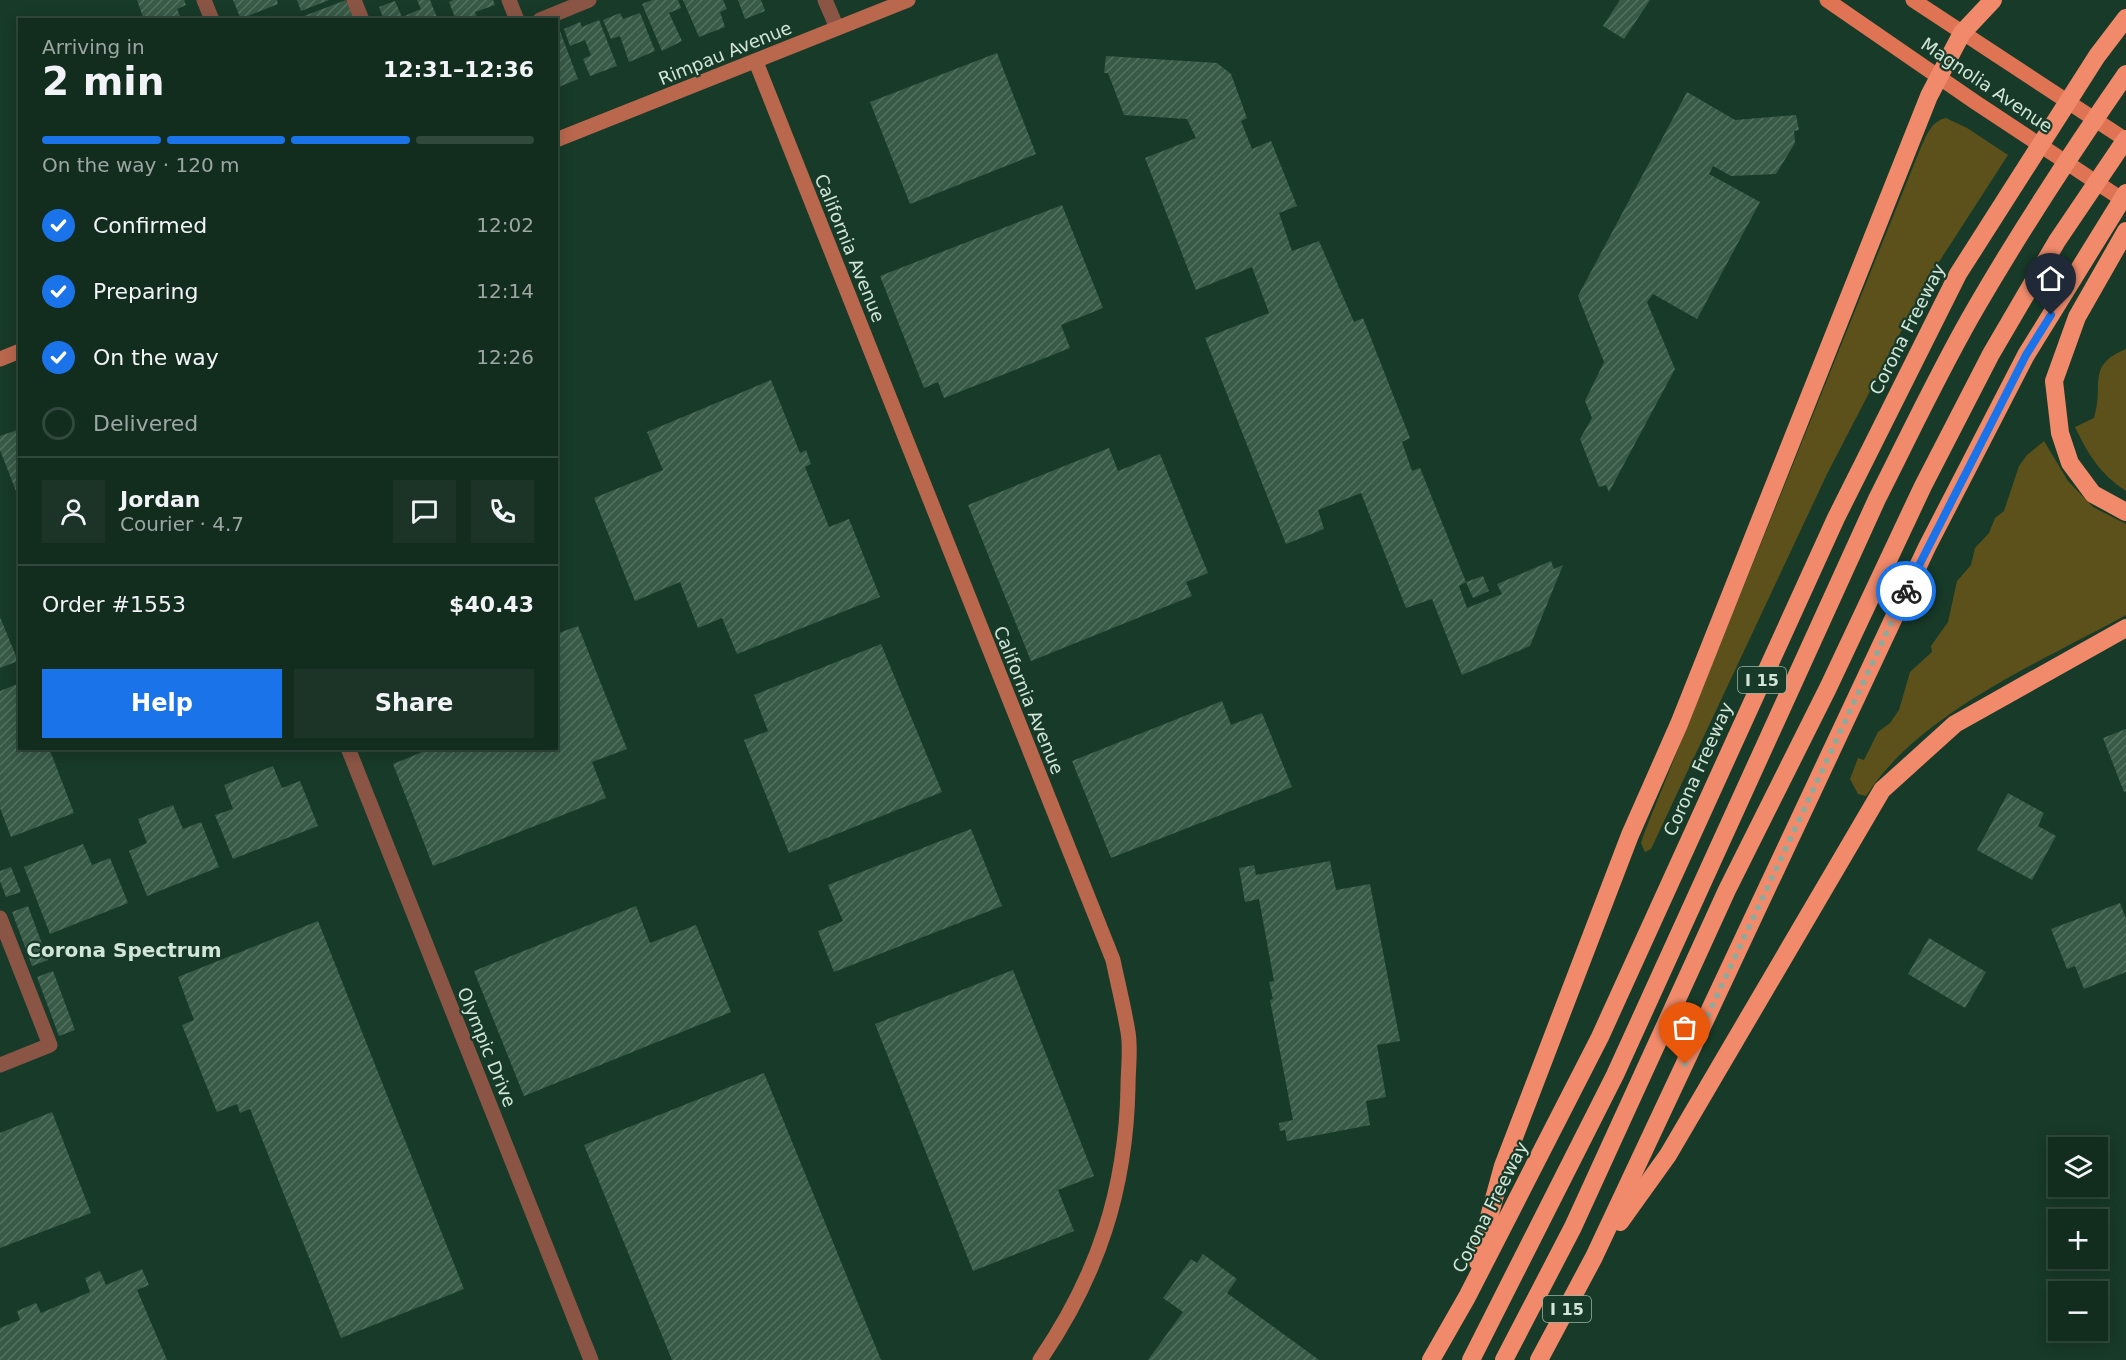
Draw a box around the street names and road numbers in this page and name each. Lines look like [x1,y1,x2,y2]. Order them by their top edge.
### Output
street label: Rimpau Avenue [655,17,795,89]
street label: Magnolia Avenue [1917,33,2057,137]
street label: California Avenue [811,171,889,325]
street label: Corona Freeway [1865,260,1949,398]
street label: California Avenue [990,623,1068,777]
road number: I 15 [1738,667,1786,693]
street label: Corona Freeway [1659,698,1737,839]
street label: Olympic Drive [453,984,521,1110]
street label: Corona Freeway [1448,1138,1532,1276]
road number: I 15 [1543,1296,1591,1322]

